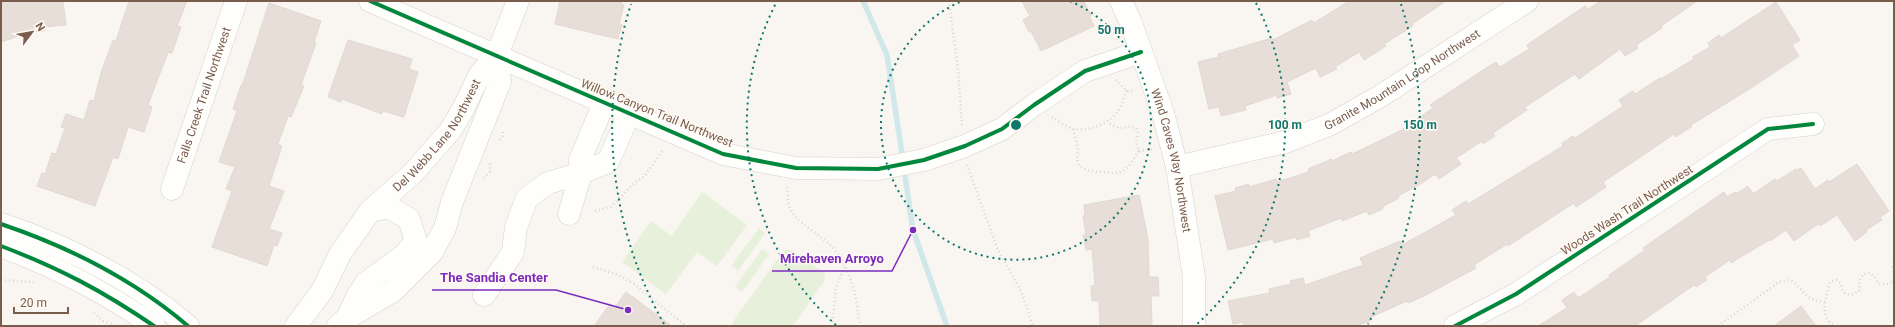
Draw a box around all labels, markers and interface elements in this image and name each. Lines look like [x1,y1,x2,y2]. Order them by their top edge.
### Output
north arrow [12,12,52,52]
text: N [32,20,48,34]
text: 50 m [1097,23,1125,37]
street label: Falls Creek Trail Northwest [174,25,234,165]
street label: Granite Mountain Loop Northwest [1322,26,1483,133]
street label: Willow Canyon Trail Northwest [579,76,735,150]
street label: Del Webb Lane Northwest [390,77,483,195]
street label: Wind Caves Way Northwest [1148,87,1194,233]
centre of rings [1009,118,1023,132]
text: 100 m [1268,118,1302,132]
text: 150 m [1403,118,1437,132]
street label: Woods Wash Trail Northwest [1558,162,1696,258]
callout: Mirehaven Arroyo [772,246,892,271]
text: Mirehaven Arroyo [780,251,884,266]
callout: The Sandia Center [432,265,556,290]
text: The Sandia Center [440,270,548,285]
scale bar [14,289,68,315]
text: 20 m [20,296,47,310]

